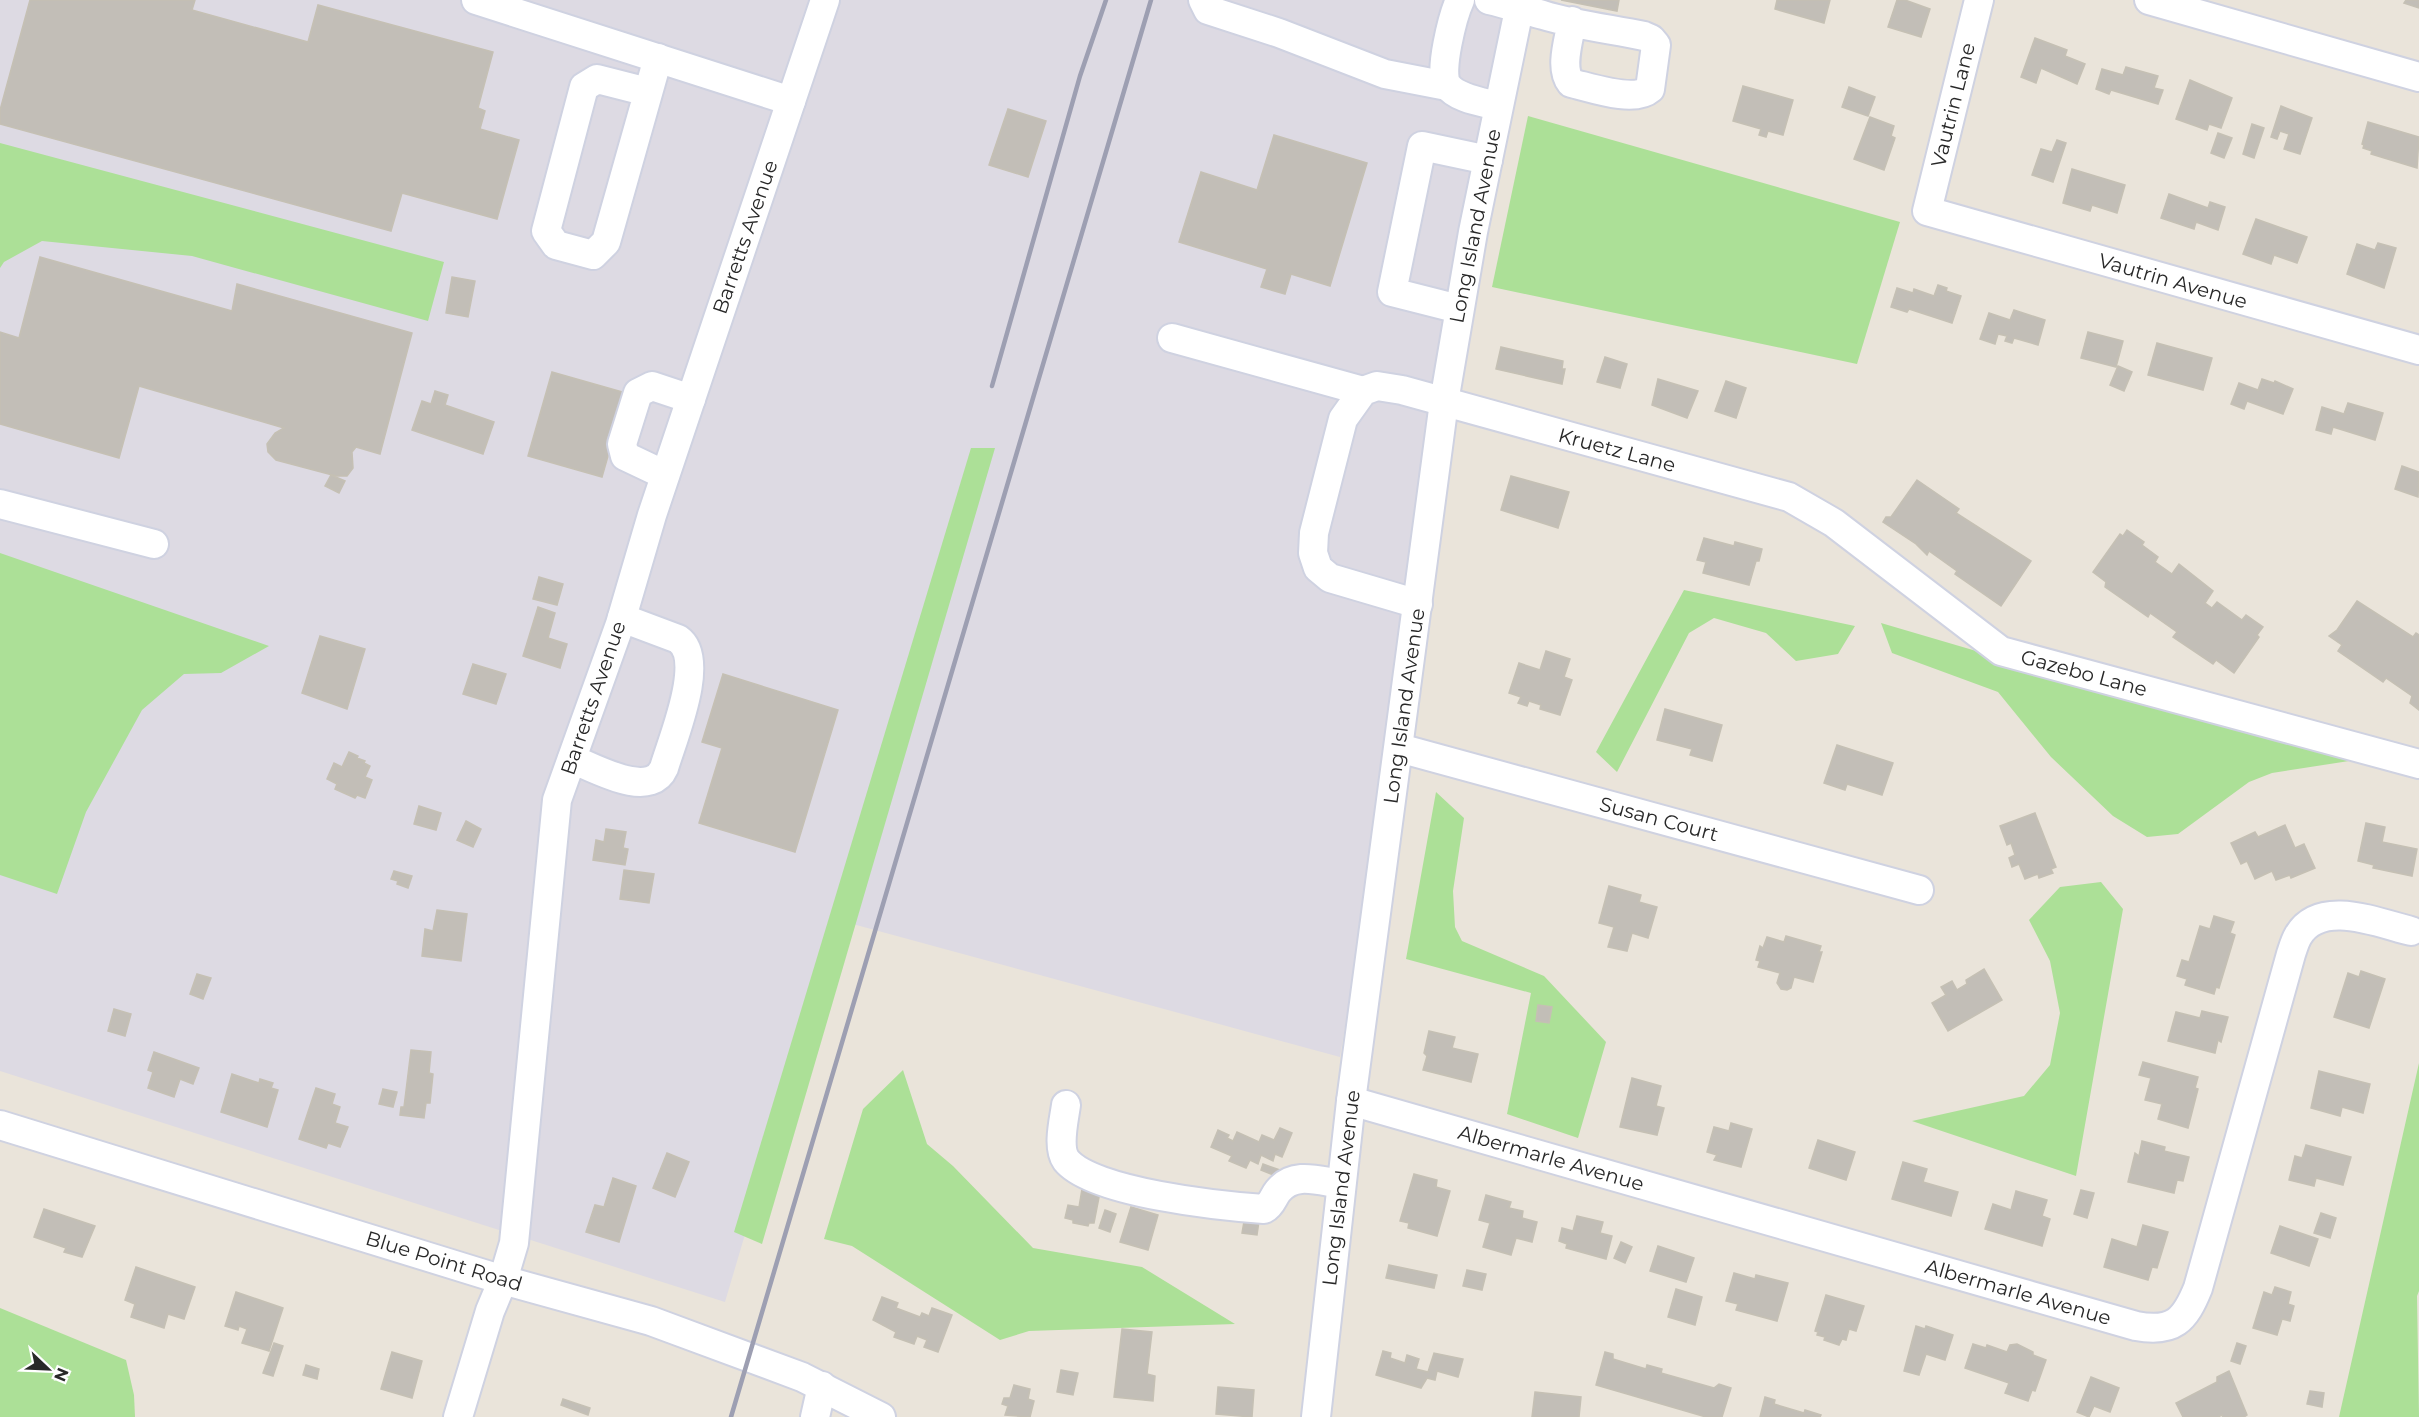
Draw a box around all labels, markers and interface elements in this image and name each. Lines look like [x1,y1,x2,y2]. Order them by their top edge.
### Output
street label: Vautrin Lane [1926,40,1980,170]
street label: Long Island Avenue [1444,127,1506,325]
street label: Barretts Avenue [707,157,783,317]
street label: Vautrin Avenue [2096,248,2250,314]
street label: Kruetz Lane [1556,423,1678,477]
street label: Long Island Avenue [1378,607,1430,805]
street label: Barretts Avenue [555,618,631,778]
street label: Gazebo Lane [2018,645,2150,701]
street label: Susan Court [1597,792,1721,846]
street label: Long Island Avenue [1317,1089,1365,1287]
street label: Albermarle Avenue [1455,1120,1647,1196]
street label: Blue Point Road [363,1226,525,1296]
street label: Albermarle Avenue [1922,1254,2114,1330]
north arrow [18,1339,78,1399]
text: N [50,1365,73,1384]

